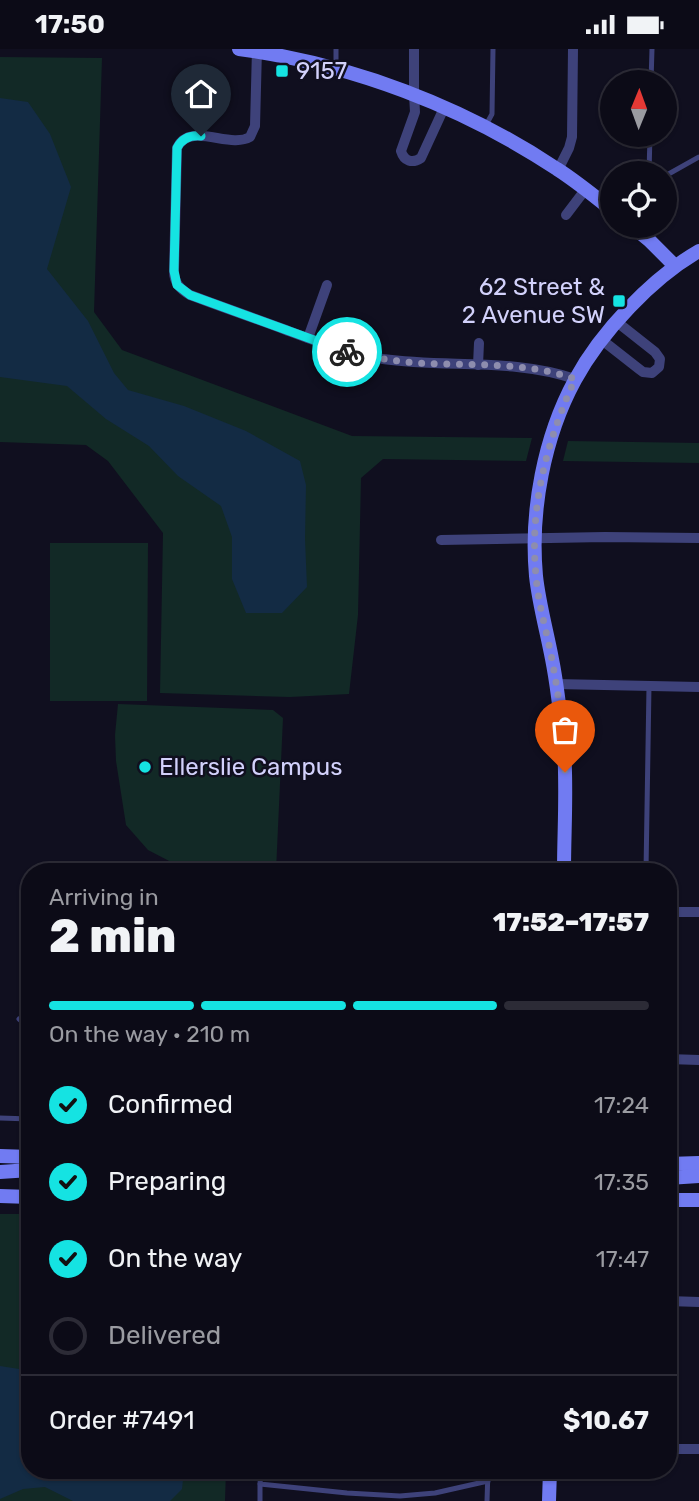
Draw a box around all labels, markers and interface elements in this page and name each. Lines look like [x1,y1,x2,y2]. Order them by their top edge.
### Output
text: 17:50 [35,9,105,40]
place label: 9157 [296,57,347,85]
marker: 9157 [274,63,290,79]
pin [171,64,231,136]
north arrow [600,70,677,147]
map controls [600,70,677,238]
icon: home [182,75,220,113]
button: locate [600,161,677,238]
place label: 62 Street & 2 Avenue SW [462,273,605,329]
marker: 62 Street & 2 Avenue SW [611,293,627,309]
courier [312,317,382,387]
icon: bike [328,333,366,371]
pin [535,700,595,772]
icon: bag [546,711,584,749]
place label: Ellerslie Campus [159,753,343,781]
marker: Ellerslie Campus [137,759,153,775]
text: Arriving in [49,883,159,911]
text: 17:52–17:57 [493,907,649,938]
text: 2 min [49,909,176,964]
text: On the way · 210 m [49,1020,250,1048]
icon: check [49,1086,87,1124]
text: Confirmed [108,1089,233,1120]
text: 17:24 [594,1091,649,1119]
icon: check [49,1163,87,1201]
text: Preparing [108,1166,226,1197]
text: 17:35 [594,1168,649,1196]
icon: check [49,1240,87,1278]
text: On the way [108,1243,242,1274]
text: 17:47 [596,1245,649,1273]
text: Delivered [108,1320,221,1351]
text: Order #7491 [49,1405,195,1436]
text: $10.67 [563,1405,649,1436]

